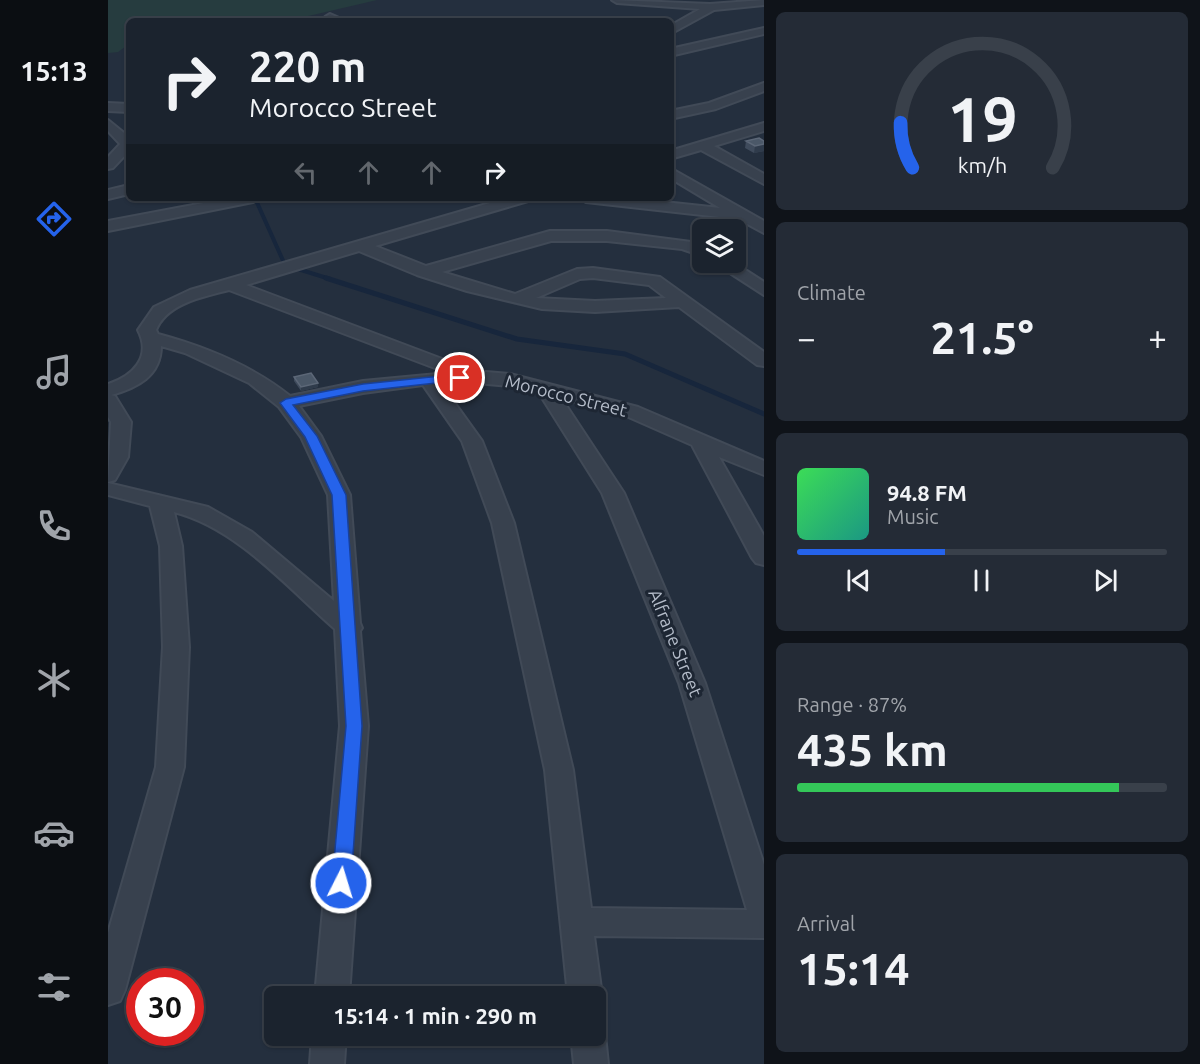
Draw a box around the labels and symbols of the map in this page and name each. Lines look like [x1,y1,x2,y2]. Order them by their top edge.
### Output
pin [434,352,485,403]
street label: Morocco Street [503,370,629,420]
street label: Alfrane Street [645,586,707,699]
position arrow [309,851,373,915]
speed limit sign: 30 [126,968,204,1046]

